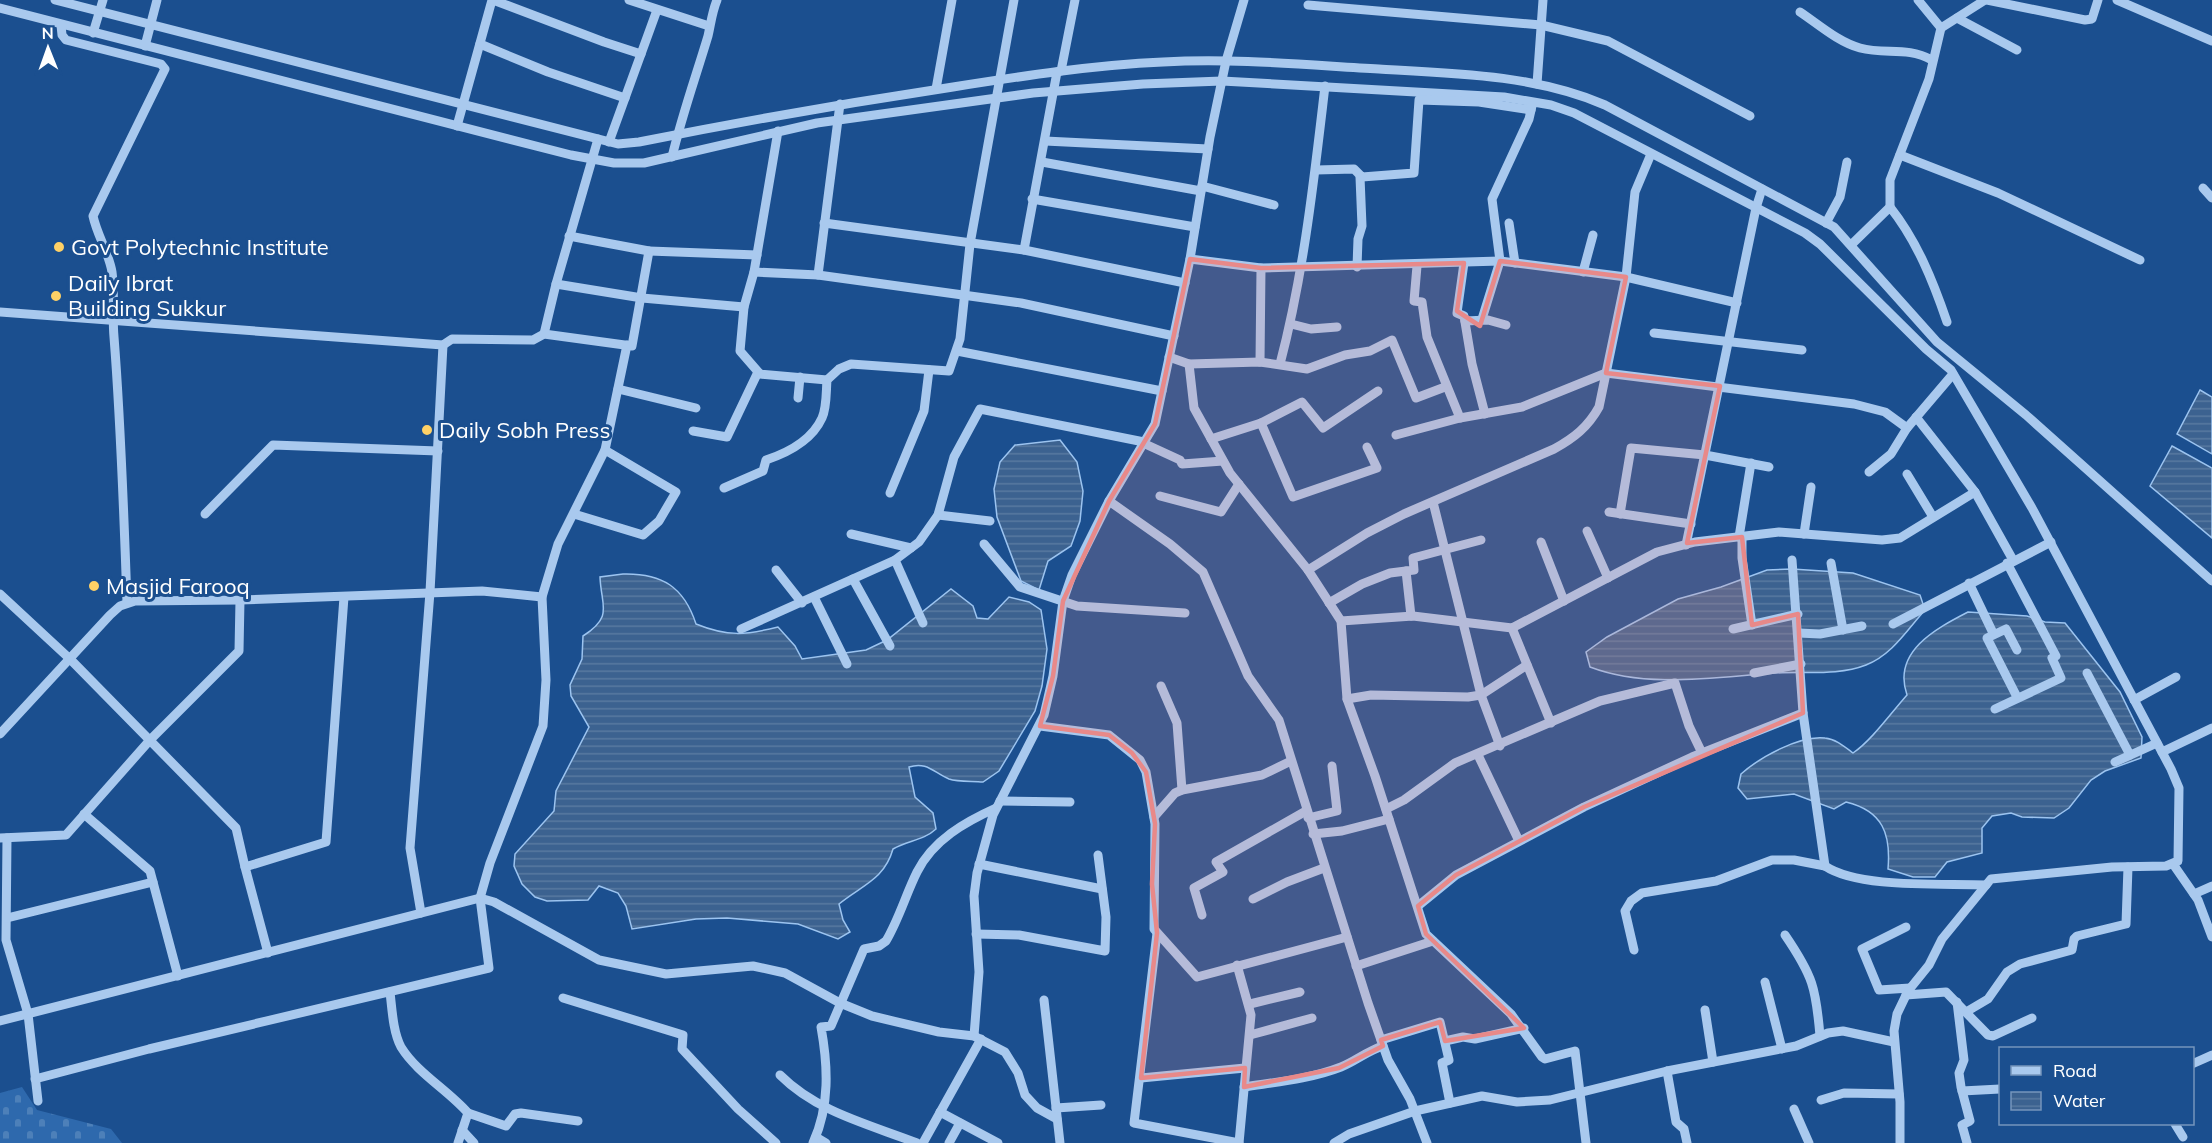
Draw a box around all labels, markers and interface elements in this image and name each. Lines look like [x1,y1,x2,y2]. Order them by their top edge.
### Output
north arrow [18,18,78,78]
text: N [42,23,54,43]
place label: Govt Polytechnic Institute [71,233,329,261]
marker: Govt Polytechnic Institute [52,240,66,254]
place label: Daily Ibrat Building Sukkur [68,269,226,322]
marker: Daily Ibrat Building Sukkur [49,289,63,303]
place label: Daily Sobh Press [439,416,610,444]
marker: Daily Sobh Press [420,423,434,437]
place label: Masjid Farooq [106,572,250,600]
marker: Masjid Farooq [87,579,101,593]
legend [1999,1047,2194,1125]
text: Road [2053,1059,2097,1082]
text: Water [2053,1089,2106,1112]

